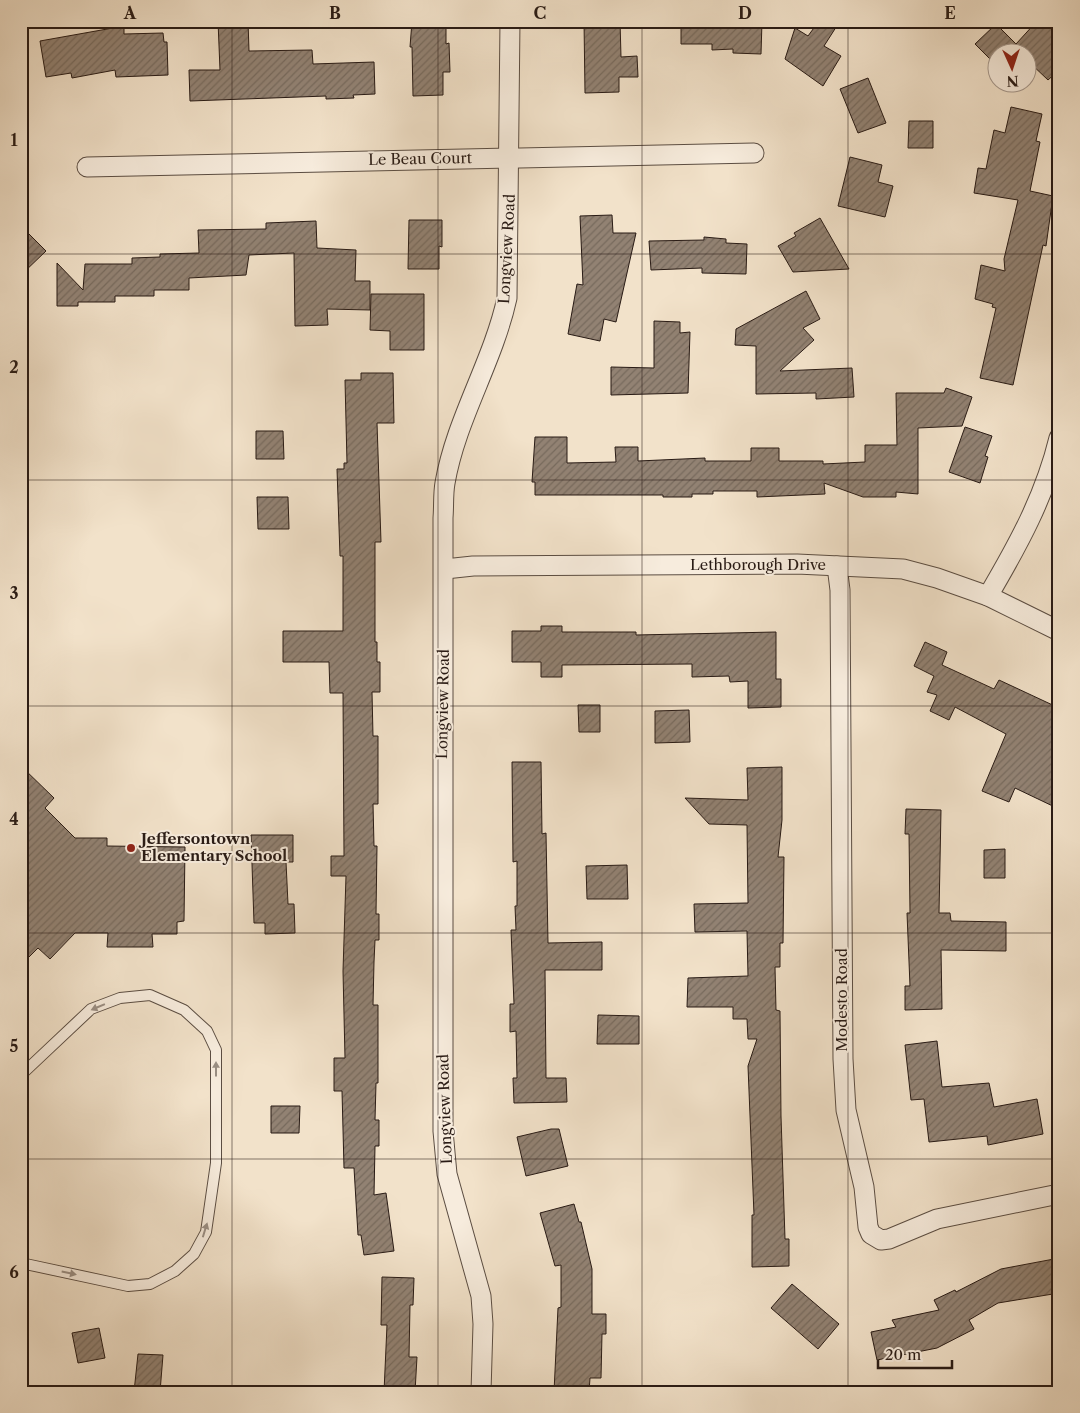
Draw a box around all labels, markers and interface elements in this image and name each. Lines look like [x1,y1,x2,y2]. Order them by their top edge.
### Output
text: A [123,3,137,23]
text: B [329,3,341,23]
text: C [534,3,546,23]
text: D [738,3,752,23]
text: E [944,3,956,23]
north arrow [988,42,1038,92]
text: N [1006,72,1019,90]
text: 1 [10,130,18,150]
street label: Le Beau Court [368,148,473,169]
street label: Longview Road [494,193,519,305]
text: 2 [9,357,19,377]
street label: Lethborough Drive [690,555,826,574]
text: 3 [9,583,19,603]
street label: Longview Road [432,649,453,759]
text: 4 [9,809,19,829]
place label: Jeffersontown Elementary School [138,829,287,865]
marker: Jeffersontown Elementary School [125,842,137,854]
street label: Modesto Road [832,948,851,1052]
one-way arrow [90,1003,105,1011]
text: 5 [10,1036,19,1056]
street label: Longview Road [433,1054,456,1164]
one-way arrow [212,1061,220,1077]
one-way arrow [201,1222,209,1237]
text: 6 [9,1262,19,1282]
one-way arrow [61,1270,77,1278]
scale bar [878,1338,951,1370]
text: 20 m [885,1345,921,1364]

